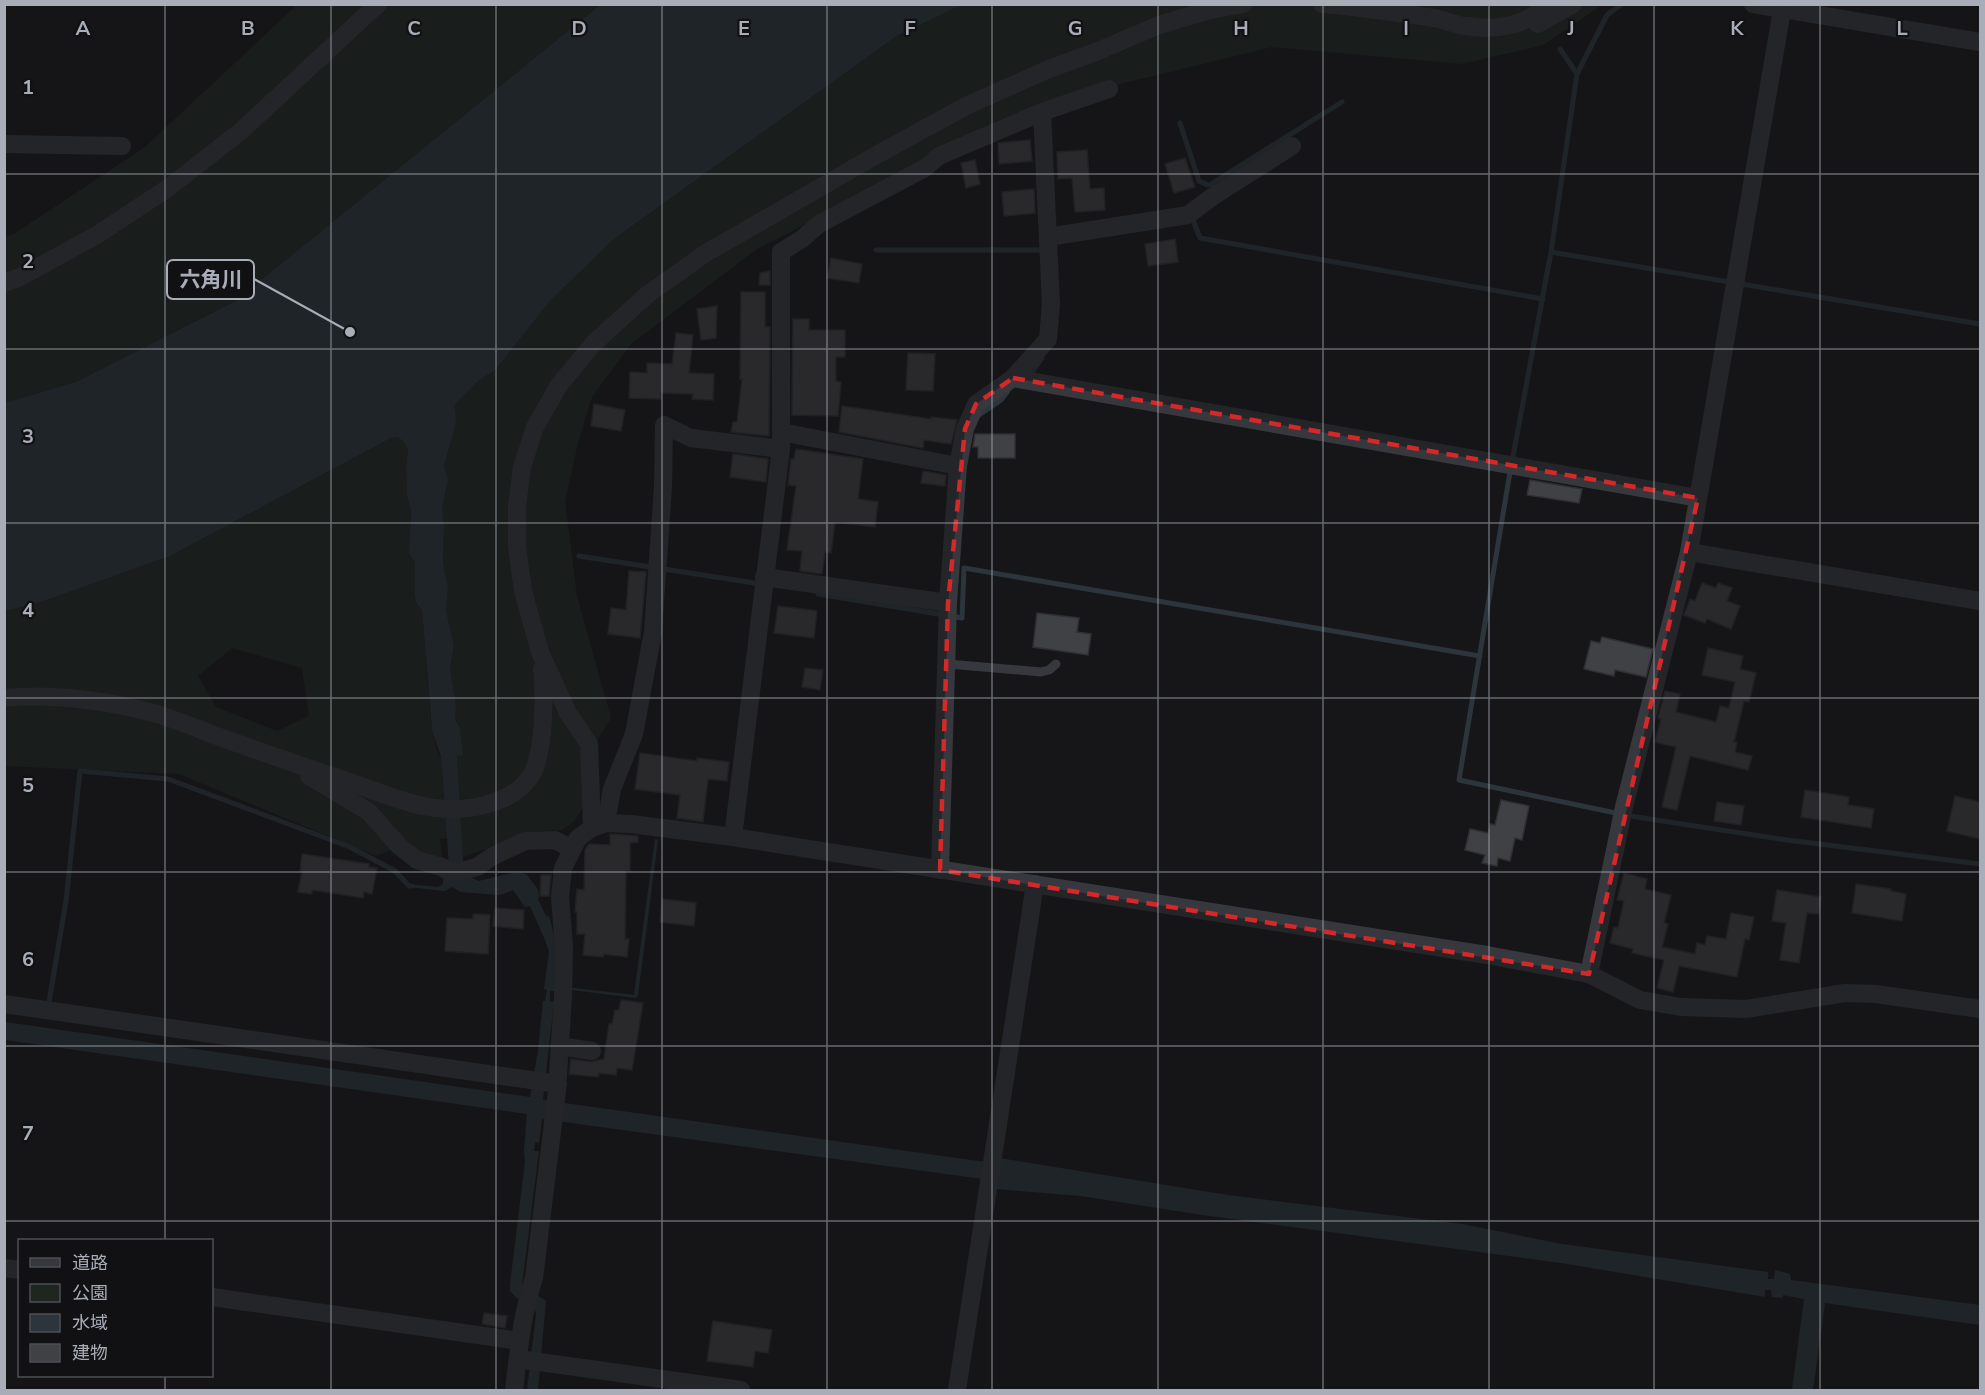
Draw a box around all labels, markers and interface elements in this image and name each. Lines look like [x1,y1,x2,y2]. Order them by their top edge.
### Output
text: A [76,15,91,42]
text: B [241,15,255,42]
text: C [407,15,421,42]
text: D [571,15,587,42]
text: E [738,15,750,42]
text: F [904,15,916,42]
text: G [1068,15,1082,42]
text: H [1233,15,1249,42]
text: I [1403,15,1409,42]
text: J [1566,15,1575,42]
text: K [1730,15,1744,42]
text: L [1896,15,1908,42]
text: 1 [22,74,34,101]
text: 2 [22,248,34,275]
callout: 六角川 [167,260,254,299]
text: 六角川 [180,266,243,294]
text: 3 [22,423,34,450]
text: 4 [22,597,34,624]
text: 5 [22,772,34,799]
text: 6 [22,946,34,973]
text: 7 [22,1120,34,1147]
legend [18,1239,213,1377]
text: 道路 [72,1251,108,1275]
text: 公園 [72,1281,108,1305]
text: 水域 [72,1311,108,1335]
text: 建物 [72,1341,108,1365]

